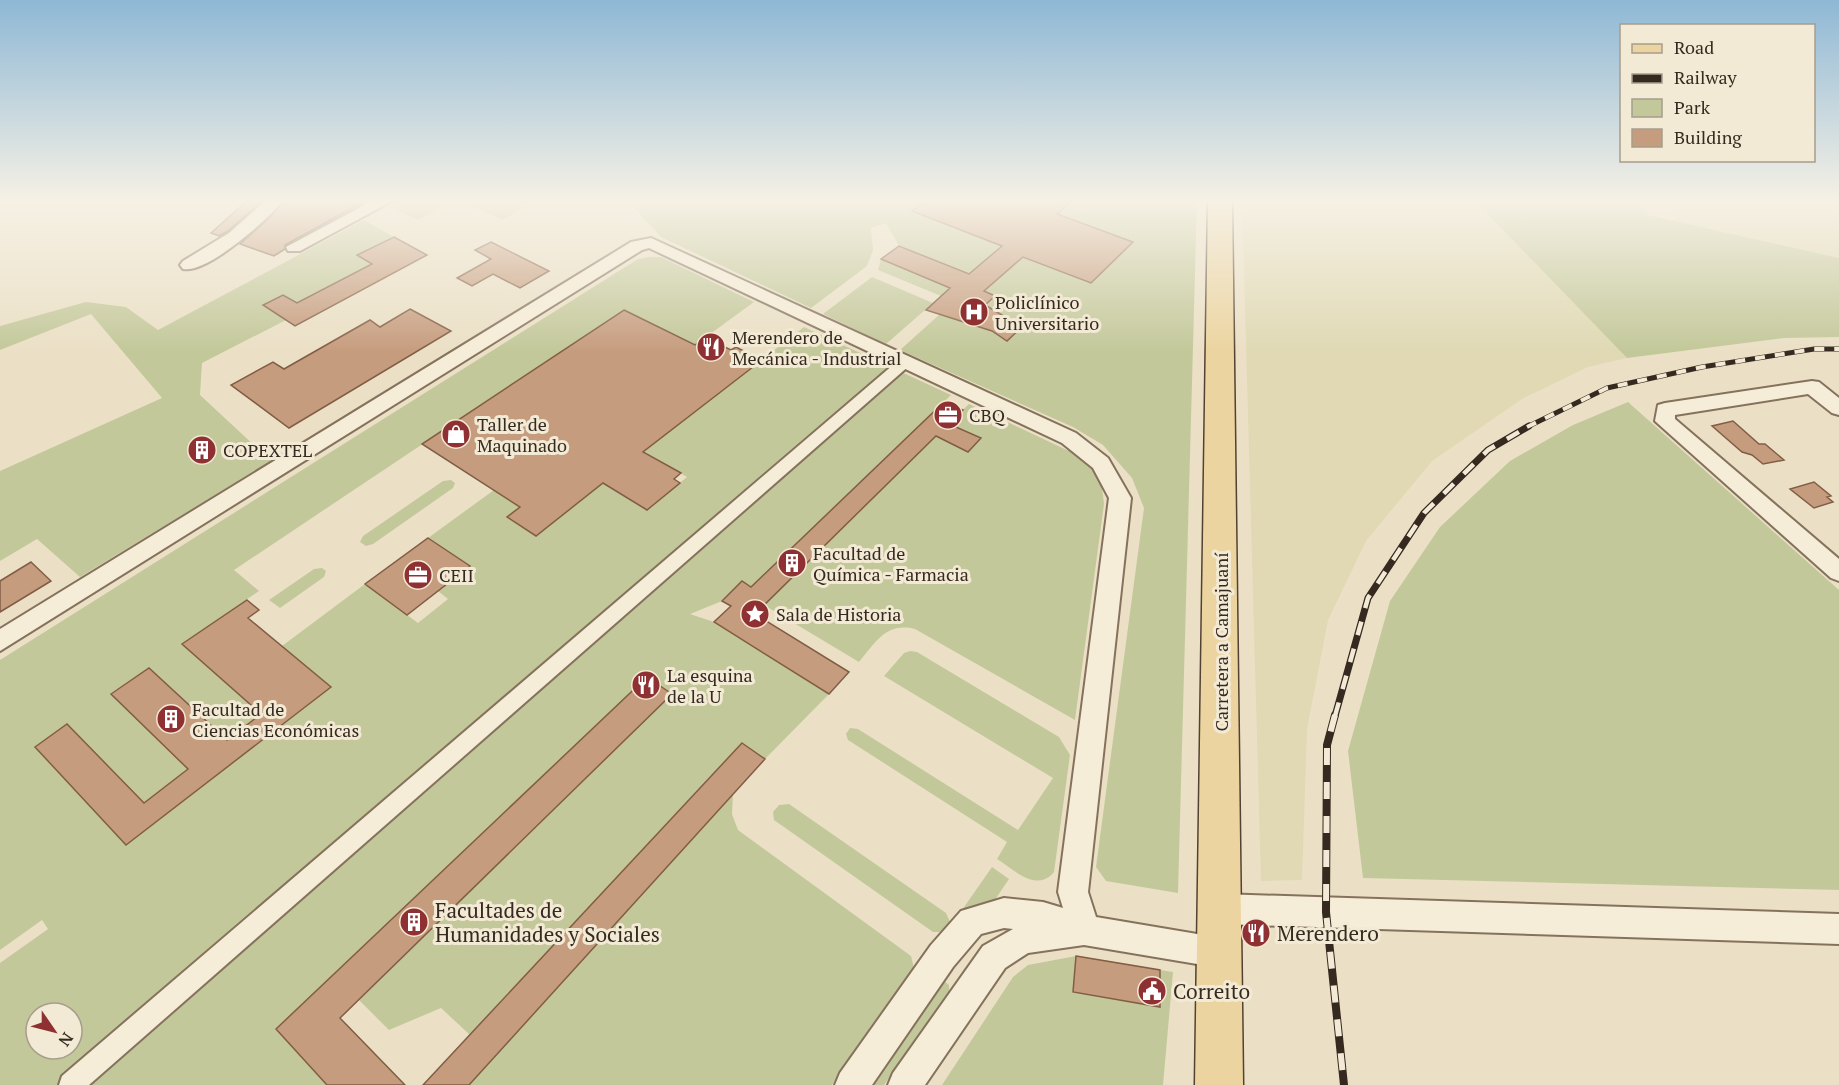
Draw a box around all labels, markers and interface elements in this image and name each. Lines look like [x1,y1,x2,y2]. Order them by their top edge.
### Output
legend [1620,24,1815,162]
text: Road [1674,35,1714,59]
text: Railway [1674,65,1738,89]
text: Park [1674,95,1711,119]
text: Building [1674,125,1742,149]
place label: Policlínico Universitario [995,290,1099,335]
hospital icon: Policlínico Universitario [958,296,990,328]
place label: Merendero de Mecánica - Industrial [732,325,901,370]
restaurant icon: Merendero de Mecánica - Industrial [695,331,727,363]
office icon: CBQ [932,399,964,431]
place label: CBQ [969,403,1006,427]
place label: Taller de Maquinado [477,412,567,457]
shop icon: Taller de Maquinado [440,418,472,450]
building icon: COPEXTEL [186,434,218,466]
place label: COPEXTEL [223,438,312,462]
place label: Facultad de Química - Farmacia [813,541,969,586]
building icon: Facultad de Química - Farmacia [776,547,808,579]
street label: Carretera a Camajuaní [1209,552,1233,732]
office icon: CEII [402,559,434,591]
place label: CEII [439,563,474,587]
place icon: Sala de Historia [739,598,771,630]
place label: Sala de Historia [776,602,901,626]
place label: La esquina de la U [667,663,753,708]
restaurant icon: La esquina de la U [630,669,662,701]
place label: Facultad de Ciencias Económicas [192,697,359,742]
building icon: Facultad de Ciencias Económicas [155,703,187,735]
place label: Facultades de Humanidades y Sociales [435,896,660,948]
building icon: Facultades de Humanidades y Sociales [398,906,430,938]
restaurant icon: Merendero [1240,917,1272,949]
place label: Merendero [1277,919,1379,947]
public building icon: Correito [1136,975,1168,1007]
place label: Correito [1173,977,1250,1005]
north arrow [24,1001,84,1061]
text: N [54,1028,79,1051]

